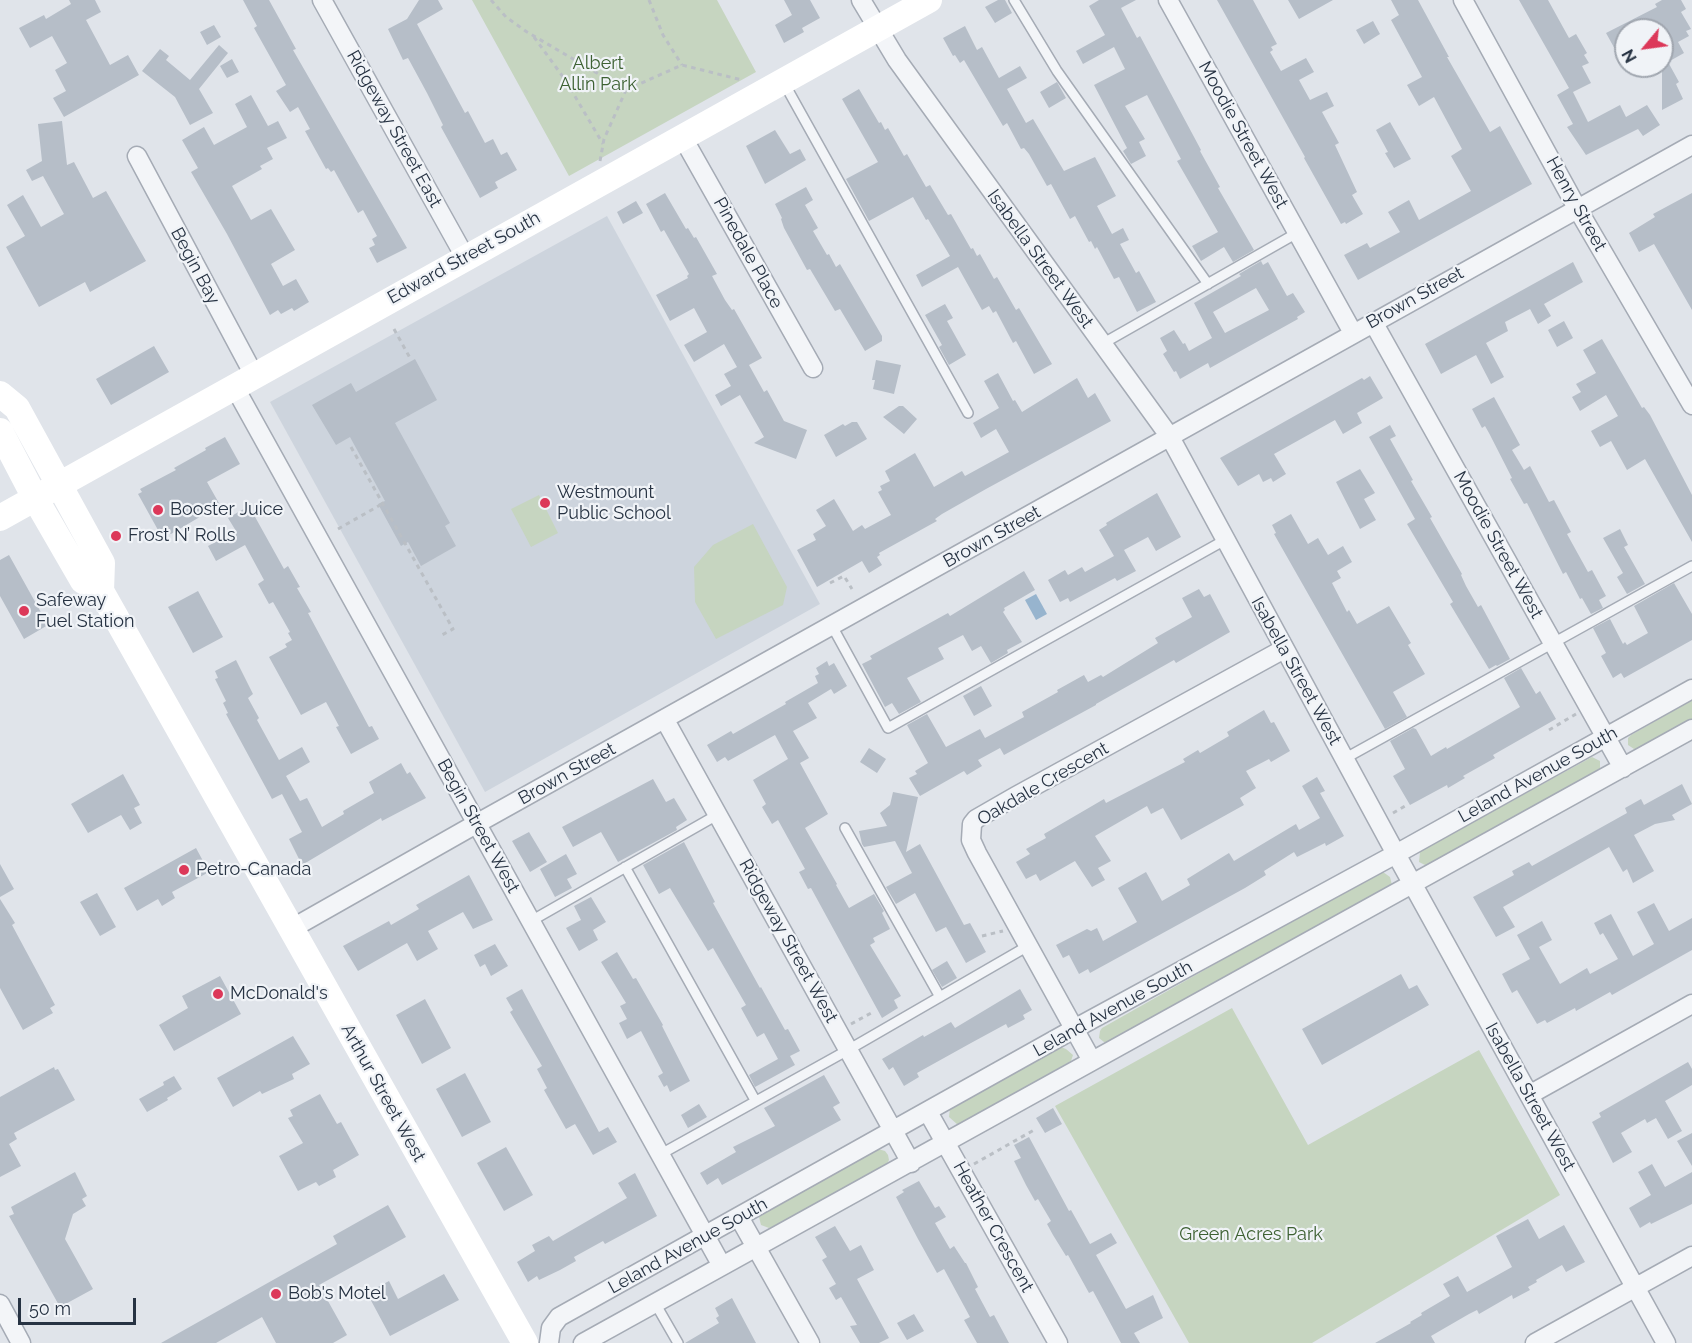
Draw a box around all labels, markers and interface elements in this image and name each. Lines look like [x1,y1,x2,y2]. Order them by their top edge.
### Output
north arrow [1614,18,1674,78]
text: N [1618,46,1641,66]
street label: Ridgeway Street East [342,47,446,211]
park label: Albert Allin Park [559,53,637,96]
street label: Moodie Street West [1194,58,1292,212]
street label: Henry Street [1541,153,1611,255]
street label: Isabella Street West [982,185,1098,333]
street label: Pinedale Place [709,194,787,312]
street label: Edward Street South [384,207,544,309]
street label: Begin Bay [166,224,224,308]
street label: Brown Street [1363,262,1467,334]
street label: Moodie Street West [1449,468,1547,622]
place label: Westmount Public School [557,482,671,524]
marker: Westmount Public School [538,496,552,510]
place label: Booster Juice [170,499,283,521]
street label: Brown Street [940,501,1044,573]
marker: Booster Juice [151,503,165,517]
place label: Frost N’ Rolls [128,525,236,547]
marker: Frost N’ Rolls [109,529,123,543]
place label: Safeway Fuel Station [36,590,134,632]
street label: Isabella Street West [1246,593,1346,749]
marker: Safeway Fuel Station [17,604,31,618]
street label: Leland Avenue South [1455,722,1621,828]
street label: Brown Street [515,738,619,810]
street label: Oakdale Crescent [974,738,1112,830]
street label: Begin Street West [432,755,524,897]
street label: Ridgeway Street West [734,855,842,1027]
place label: Petro-Canada [196,859,311,881]
marker: Petro-Canada [177,863,191,877]
street label: Leland Avenue South [1030,956,1196,1062]
place label: McDonald's [230,983,328,1005]
marker: McDonald's [211,987,225,1001]
street label: Isabella Street West [1480,1019,1580,1175]
street label: Arthur Street West [336,1020,430,1166]
street label: Heather Crescent [948,1158,1038,1296]
street label: Leland Avenue South [605,1193,771,1299]
park label: Green Acres Park [1179,1224,1323,1246]
place label: Bob's Motel [288,1283,386,1305]
scale bar [21,1286,140,1324]
marker: Bob's Motel [269,1287,283,1301]
text: 50 m [29,1298,71,1319]

